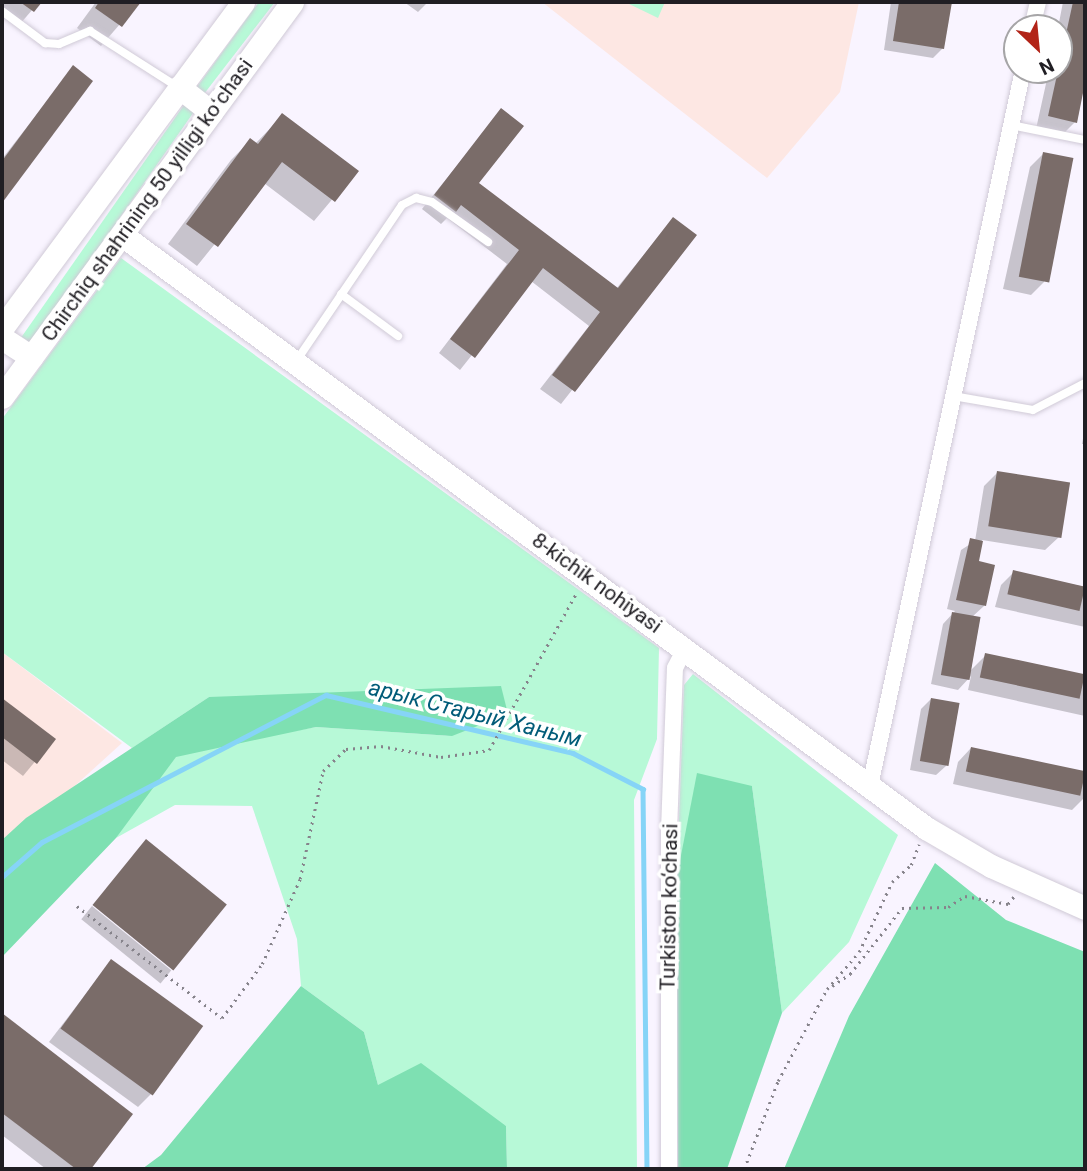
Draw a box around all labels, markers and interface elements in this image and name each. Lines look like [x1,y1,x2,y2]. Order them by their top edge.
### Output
north arrow [1003,14,1073,84]
text: N [1035,53,1058,80]
street label: Chirchiq shahrining 50 yilligi koʻchasi [36,54,258,346]
street label: 8-kichik nohiyasi [527,527,667,639]
water label: арык Старый Ханым [366,674,584,754]
street label: Turkiston ko‘chasi [655,823,683,991]

